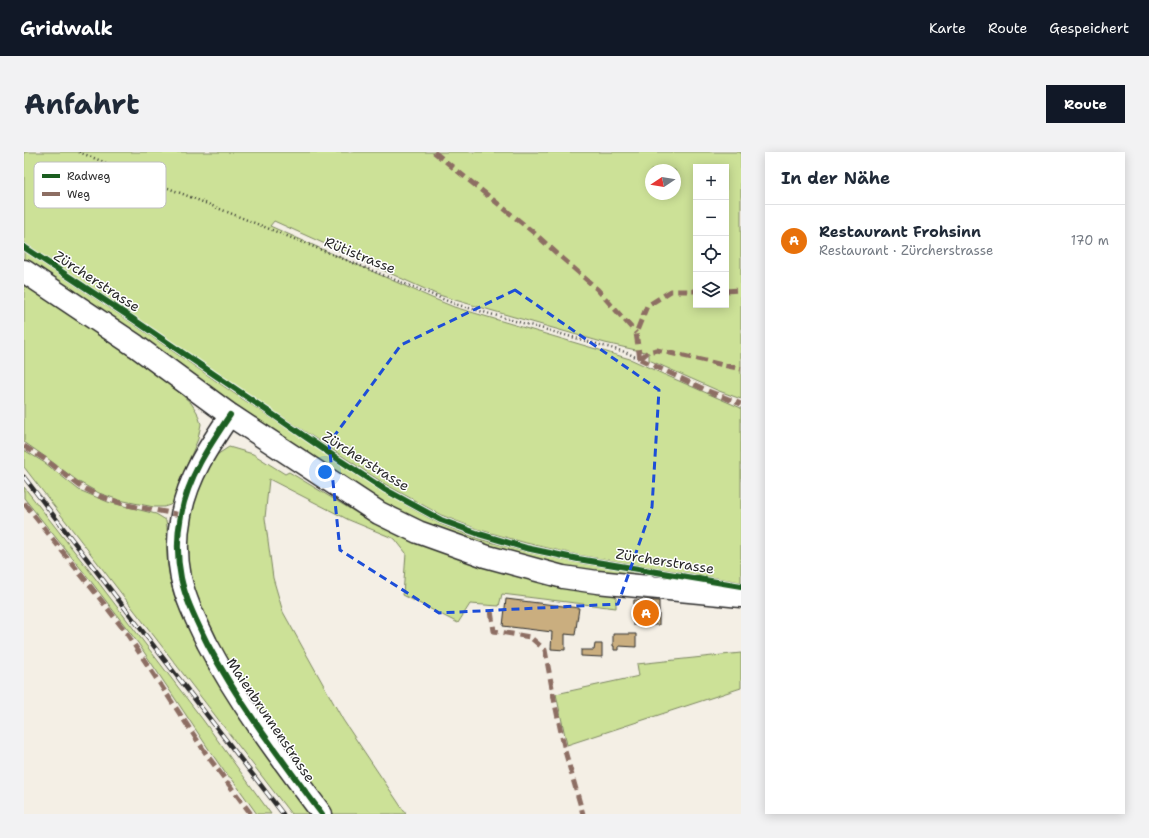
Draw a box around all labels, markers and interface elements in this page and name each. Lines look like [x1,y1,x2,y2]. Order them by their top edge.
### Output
text: Gridwalk [20,16,113,41]
text: Karte [929,19,966,37]
text: Route [988,19,1027,37]
text: Gespeichert [1049,19,1129,37]
text: Anfahrt [24,85,140,123]
button: Route [1046,85,1125,123]
legend [34,162,166,208]
north arrow [645,164,681,200]
map controls [693,164,729,308]
button: + [693,164,729,200]
text: In der Nähe [781,167,890,189]
text: Radweg [67,169,110,184]
text: Weg [67,187,90,202]
button: − [693,200,729,236]
text: Restaurant Frohsinn [819,222,981,242]
text: A [789,232,799,249]
text: 170 m [1071,232,1109,249]
street label: Rütistrasse [322,233,398,277]
button: locate [693,236,729,272]
text: Restaurant · Zürcherstrasse [819,242,993,259]
street label: Zürcherstrasse [50,246,144,316]
button: layers [693,272,729,308]
street label: Zürcherstrasse [319,427,413,495]
your location [315,462,335,482]
street label: Zürcherstrasse [615,544,716,578]
pin: A [633,598,659,628]
street label: Maienbrunnenstrasse [223,654,319,786]

